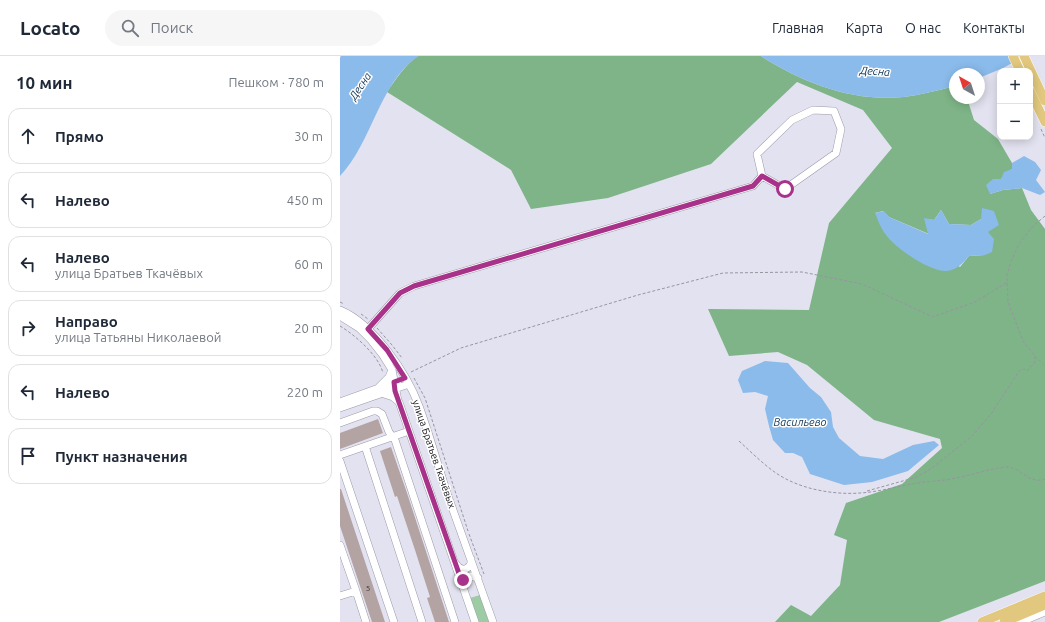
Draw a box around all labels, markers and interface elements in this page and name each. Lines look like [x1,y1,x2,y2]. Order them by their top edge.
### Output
search box [105,10,385,46]
text: Locato [20,17,81,39]
icon: search [119,17,141,39]
text: Поиск [151,19,193,36]
text: Главная [772,20,824,36]
text: Карта [846,20,883,36]
text: О нас [905,20,941,36]
text: Контакты [963,20,1025,36]
water label: Десна [859,64,891,78]
north arrow [949,68,985,104]
map controls [997,68,1033,140]
button: + [997,68,1033,104]
water label: Десна [346,70,373,103]
text: 10 мин [16,73,72,92]
text: Пешком · 780 m [228,75,324,89]
button: − [997,104,1033,140]
icon: ahead [17,125,39,147]
text: Прямо [55,128,104,145]
text: 30 m [294,129,323,143]
route start [776,180,794,198]
icon: left [17,189,39,211]
text: Налево [55,192,110,209]
text: 450 m [287,193,323,207]
text: Налево [55,249,110,266]
icon: left [17,253,39,275]
text: 60 m [294,257,323,271]
text: улица Братьев Ткачёвых [55,266,203,280]
text: Направо [55,313,118,330]
icon: right [17,317,39,339]
text: 20 m [294,321,323,335]
text: улица Татьяны Николаевой [55,330,221,344]
icon: left [17,381,39,403]
text: Налево [55,384,110,401]
text: 220 m [287,385,323,399]
street label: улица Братьев Ткачёвых [410,398,458,510]
water label: Васильево [774,416,826,428]
icon: arrive [17,445,39,467]
text: Пункт назначения [55,448,188,465]
route end [454,571,472,589]
house number: 5 [366,584,370,593]

